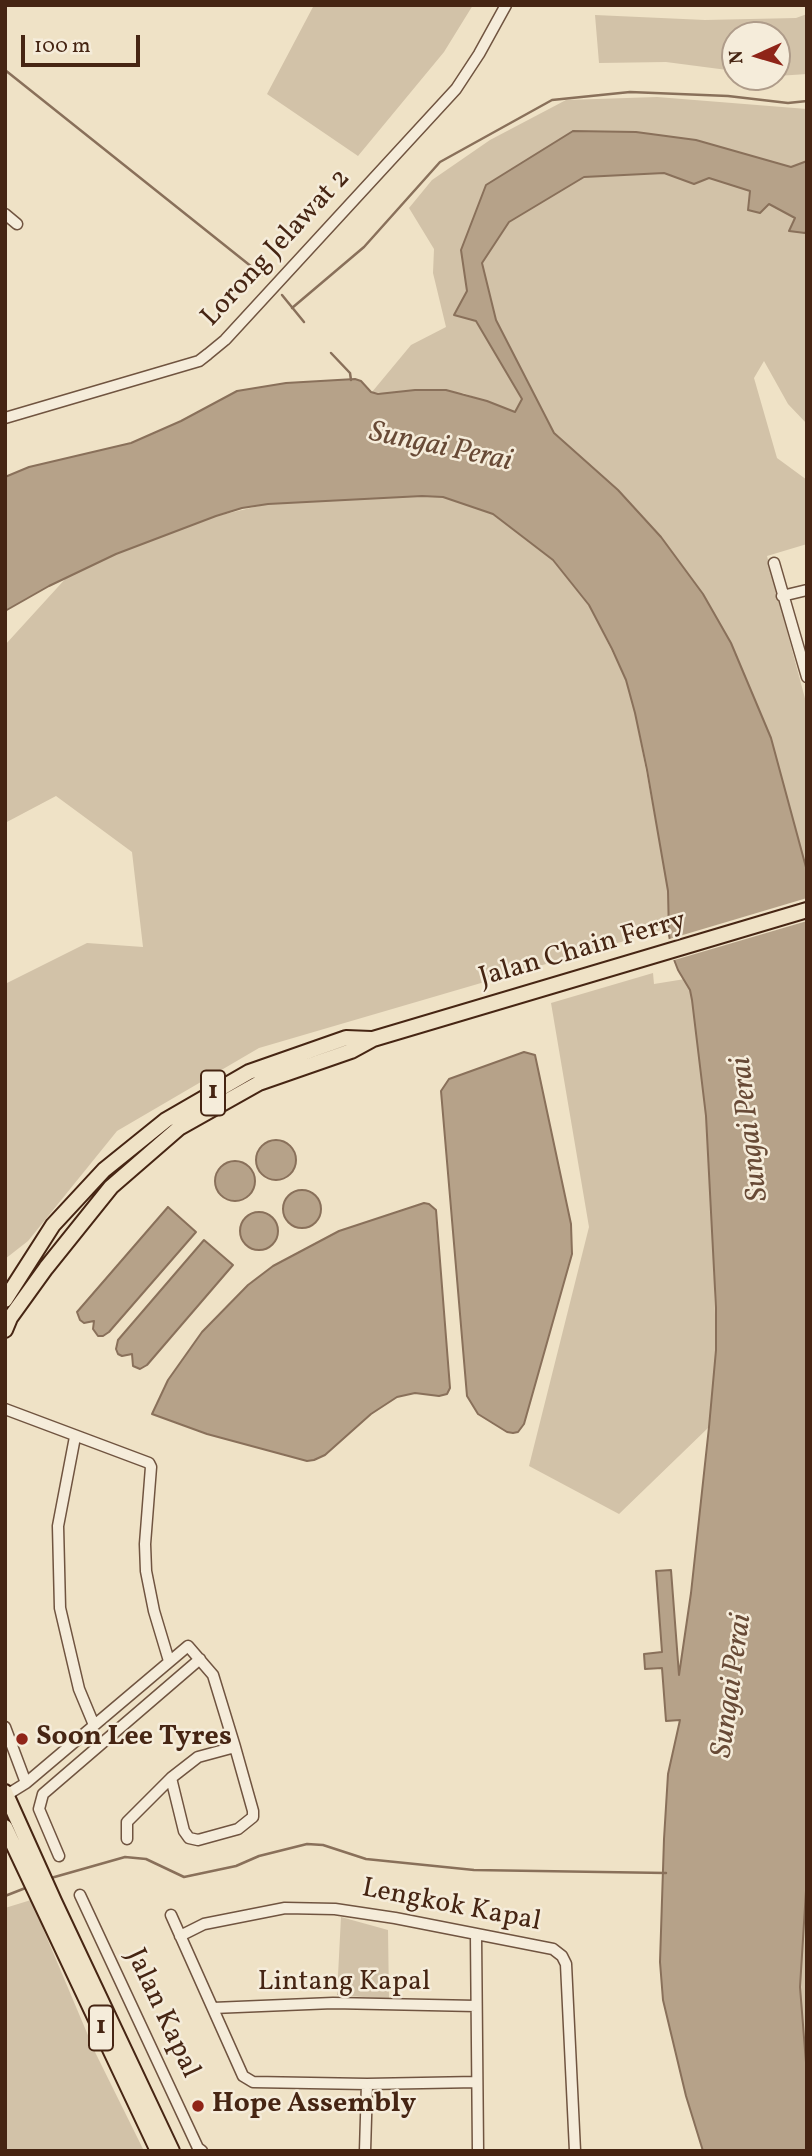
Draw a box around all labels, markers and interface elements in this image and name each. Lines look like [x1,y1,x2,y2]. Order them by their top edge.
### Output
scale bar [24,21,144,65]
north arrow [721,21,791,91]
text: 100 m [34,32,91,61]
text: N [724,50,750,65]
street label: Lorong Jelawat 2 [195,163,359,335]
water label: Sungai Perai [365,416,515,482]
street label: Jalan Chain Ferry [476,905,690,997]
water label: Sungai Perai [725,1055,779,1203]
road number: 1 [201,1070,225,1116]
water label: Sungai Perai [706,1612,762,1760]
place label: Soon Lee Tyres [36,1722,232,1756]
marker: Soon Lee Tyres [14,1731,30,1747]
street label: Lengkok Kapal [359,1873,543,1941]
street label: Jalan Kapal [116,1944,206,2084]
street label: Lintang Kapal [258,1967,430,2001]
road number: 1 [89,2006,113,2050]
place label: Hope Assembly [212,2089,416,2123]
marker: Hope Assembly [190,2098,206,2114]

